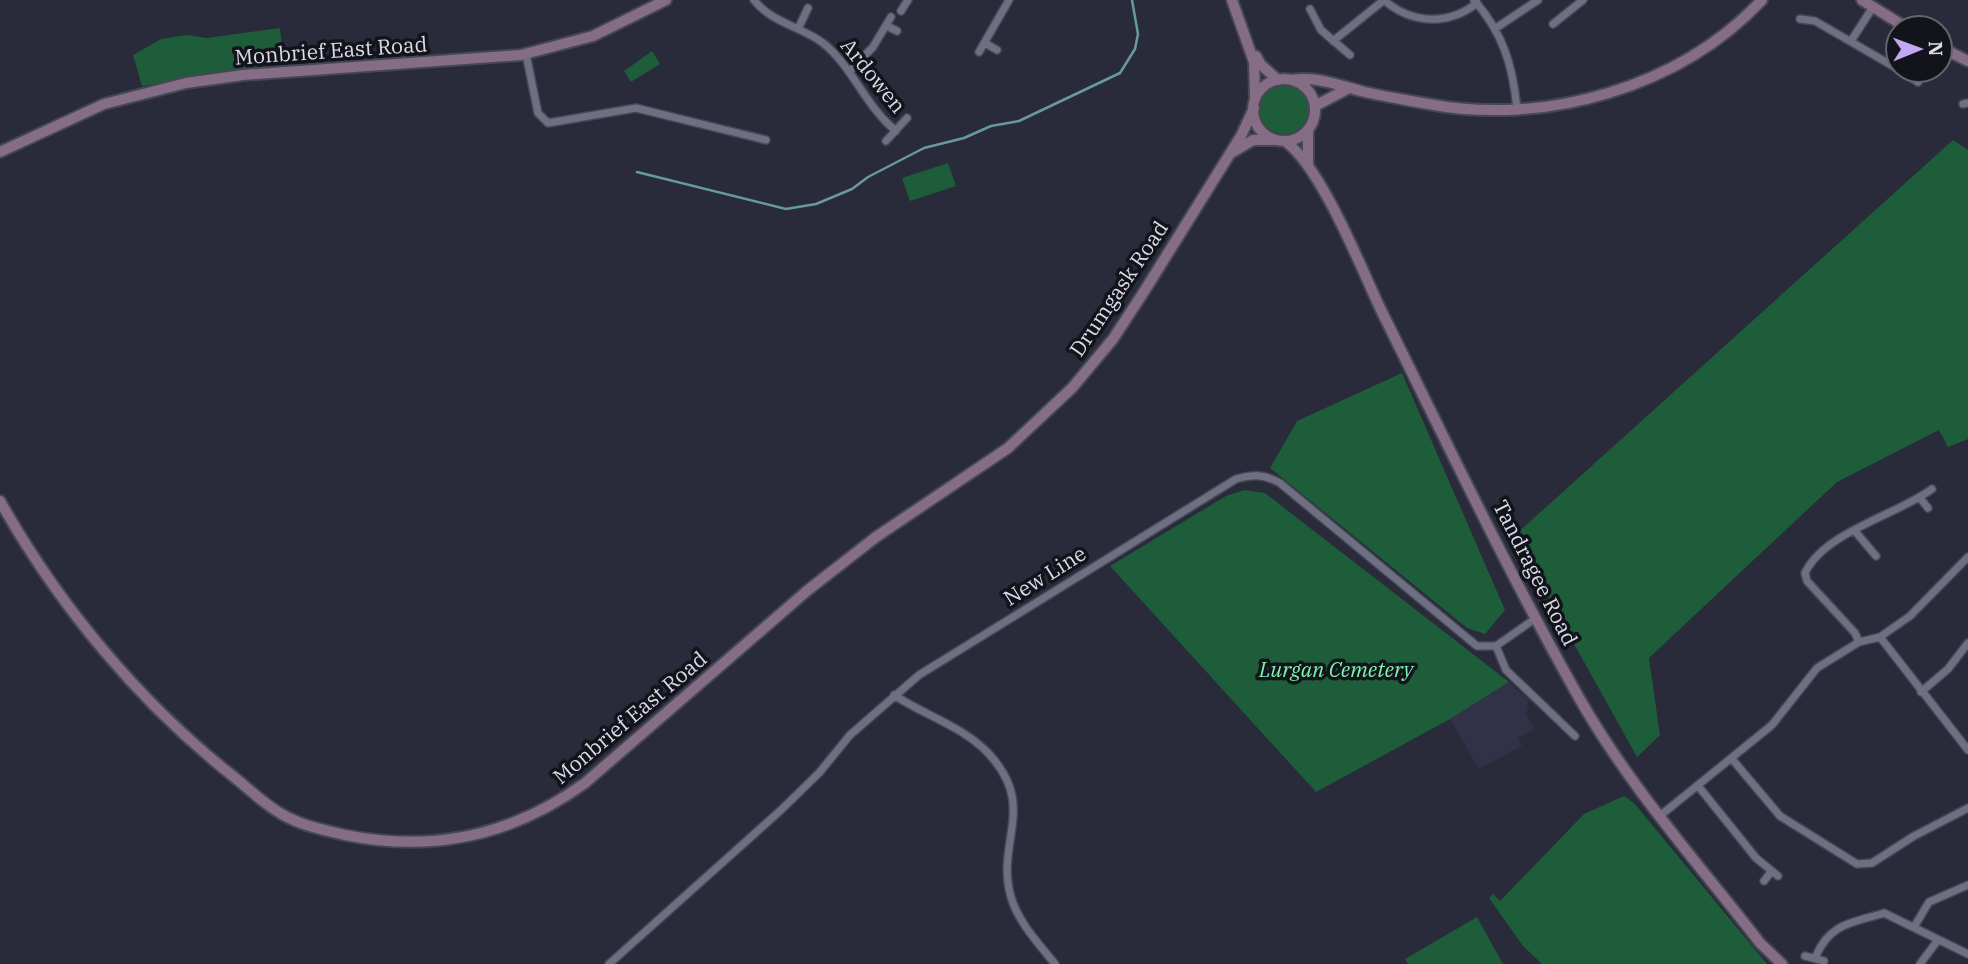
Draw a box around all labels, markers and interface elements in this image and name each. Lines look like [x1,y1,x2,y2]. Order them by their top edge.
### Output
north arrow [1884,14,1954,84]
street label: Monbrief East Road [234,29,428,71]
street label: Ardowen [835,32,913,119]
text: N [1924,41,1948,56]
street label: Drumgask Road [1062,215,1174,362]
street label: Tandragee Road [1487,495,1585,650]
street label: New Line [998,539,1091,612]
street label: Monbrief East Road [547,644,712,790]
park label: Lurgan Cemetery [1258,655,1416,683]

